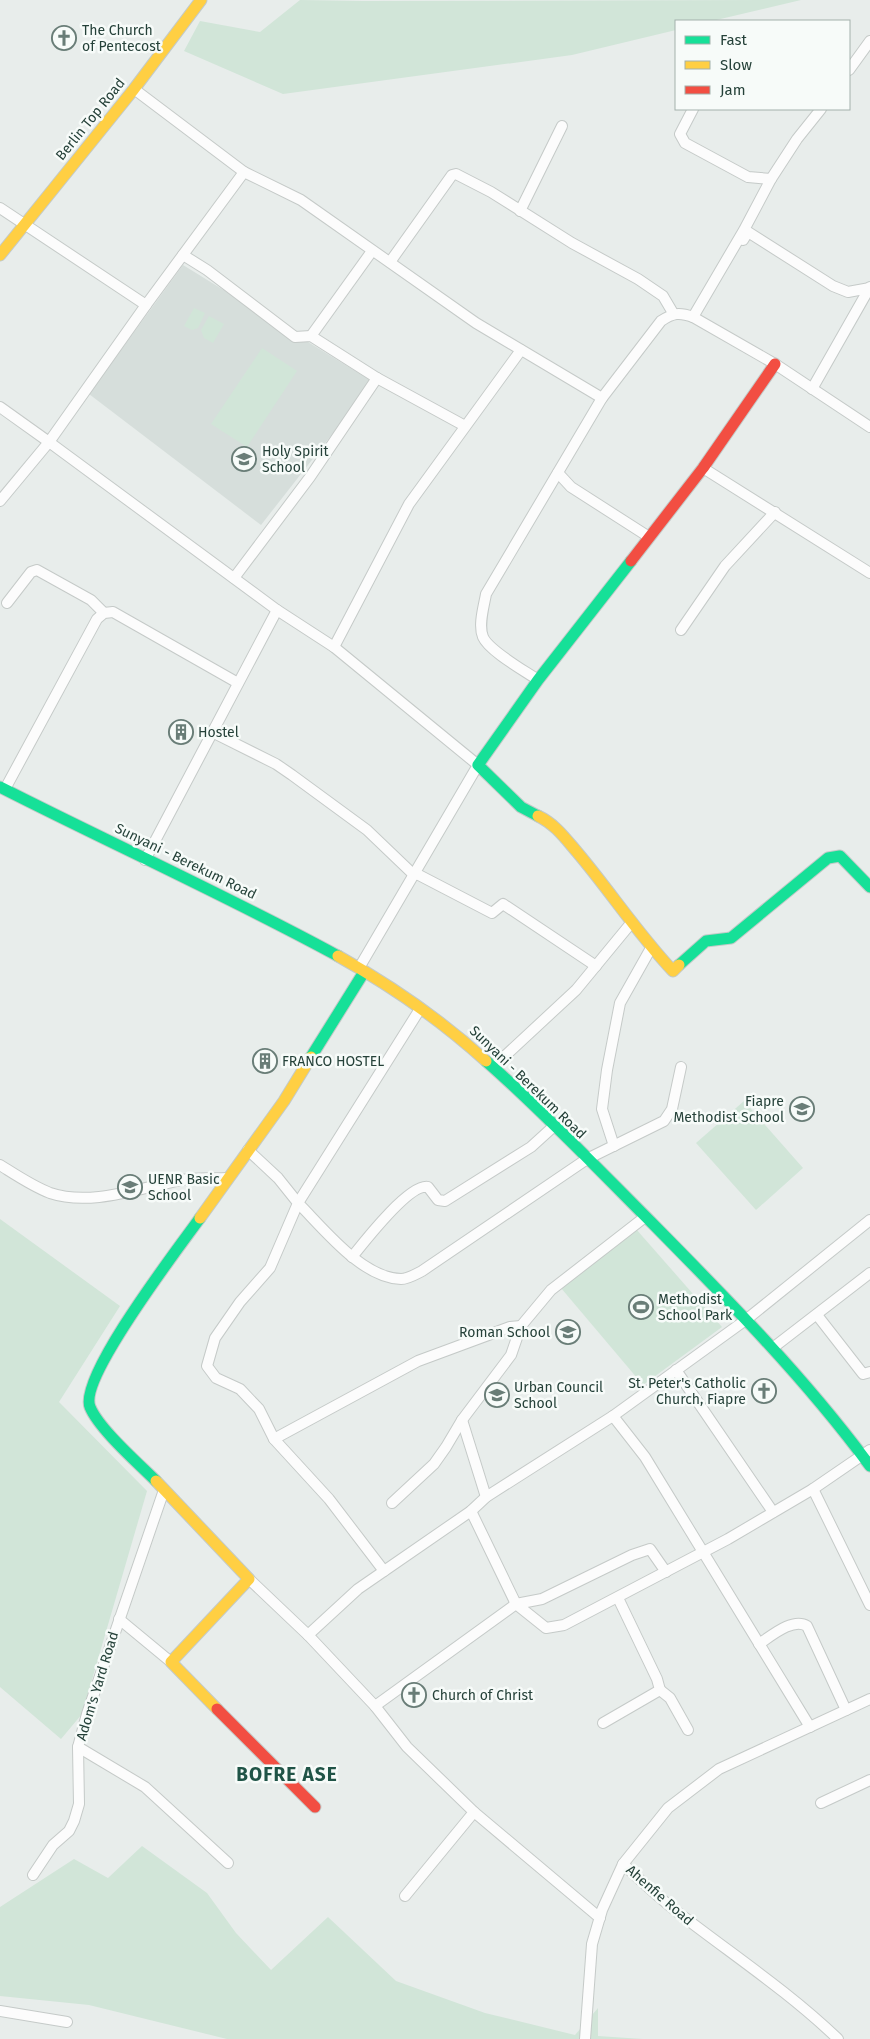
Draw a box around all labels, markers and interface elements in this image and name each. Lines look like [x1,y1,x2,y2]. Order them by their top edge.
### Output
legend [675,20,850,110]
place label: The Church of Pentecost [82,22,162,55]
church icon: The Church of Pentecost [51,25,77,51]
text: Fast [720,31,747,49]
text: Slow [720,56,752,74]
street label: Berlin Top Road [52,75,129,164]
text: Jam [720,81,746,99]
place label: Holy Spirit School [262,443,330,476]
school or university icon: Holy Spirit School [231,446,257,472]
building icon: Hostel [168,719,194,745]
place label: Hostel [198,724,239,741]
street label: Sunyani - Berekum Road [112,820,259,903]
street label: Sunyani - Berekum Road [466,1022,589,1142]
building icon: FRANCO HOSTEL [252,1048,278,1074]
place label: FRANCO HOSTEL [282,1053,384,1070]
place label: Fiapre Methodist School [673,1093,784,1126]
school or university icon: Fiapre Methodist School [789,1096,815,1122]
place label: UENR Basic School [148,1171,220,1204]
school or university icon: UENR Basic School [117,1174,143,1200]
place label: Methodist School Park [658,1291,733,1324]
sports icon: Methodist School Park [628,1294,654,1320]
school or university icon: Roman School [555,1319,581,1345]
place label: Roman School [459,1324,550,1341]
place label: St. Peter's Catholic Church, Fiapre [628,1375,746,1408]
church icon: St. Peter's Catholic Church, Fiapre [751,1378,777,1404]
place label: Urban Council School [514,1379,603,1412]
school or university icon: Urban Council School [484,1382,510,1408]
street label: Adom's Yard Road [73,1630,122,1743]
church icon: Church of Christ [401,1682,427,1708]
place label: Church of Christ [432,1687,534,1704]
district label: BOFRE ASE [236,1763,338,1786]
street label: Ahenfie Road [622,1861,697,1929]

